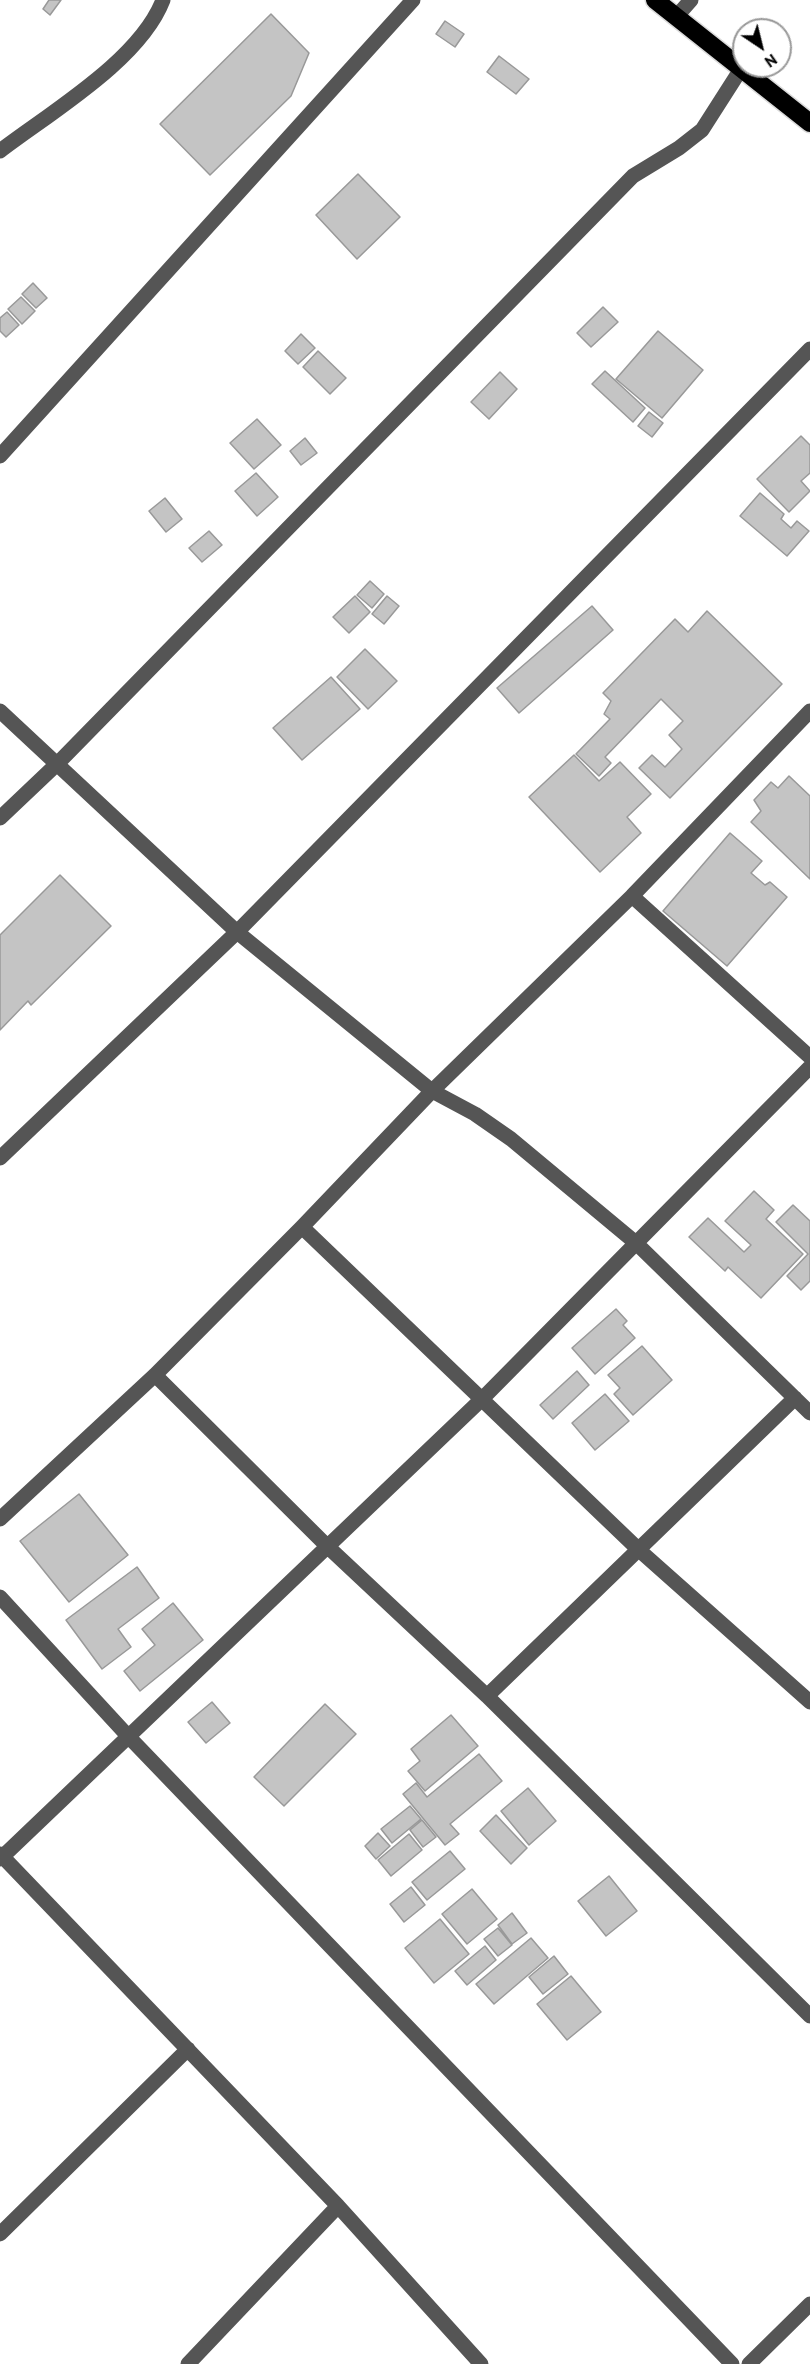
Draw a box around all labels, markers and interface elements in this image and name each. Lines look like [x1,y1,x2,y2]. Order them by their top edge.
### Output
north arrow [732,18,792,78]
text: N [761,50,781,72]

